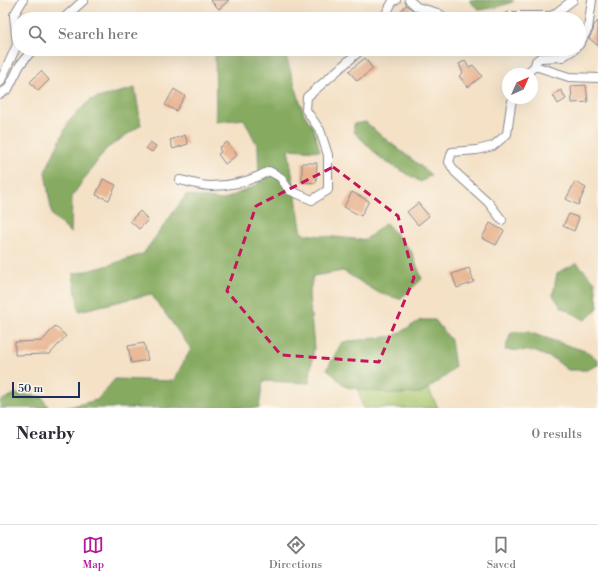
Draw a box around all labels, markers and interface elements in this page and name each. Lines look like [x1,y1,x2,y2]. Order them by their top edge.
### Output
search box [12,12,586,56]
icon: search [26,23,48,45]
text: Search here [58,25,138,44]
north arrow [502,68,538,104]
scale bar [12,380,80,399]
text: 50 m [18,382,43,396]
text: Nearby [16,423,75,445]
text: 0 results [531,426,582,442]
tab: Map [82,534,104,572]
tab: Directions [269,534,322,572]
tab: Saved [487,534,516,572]

